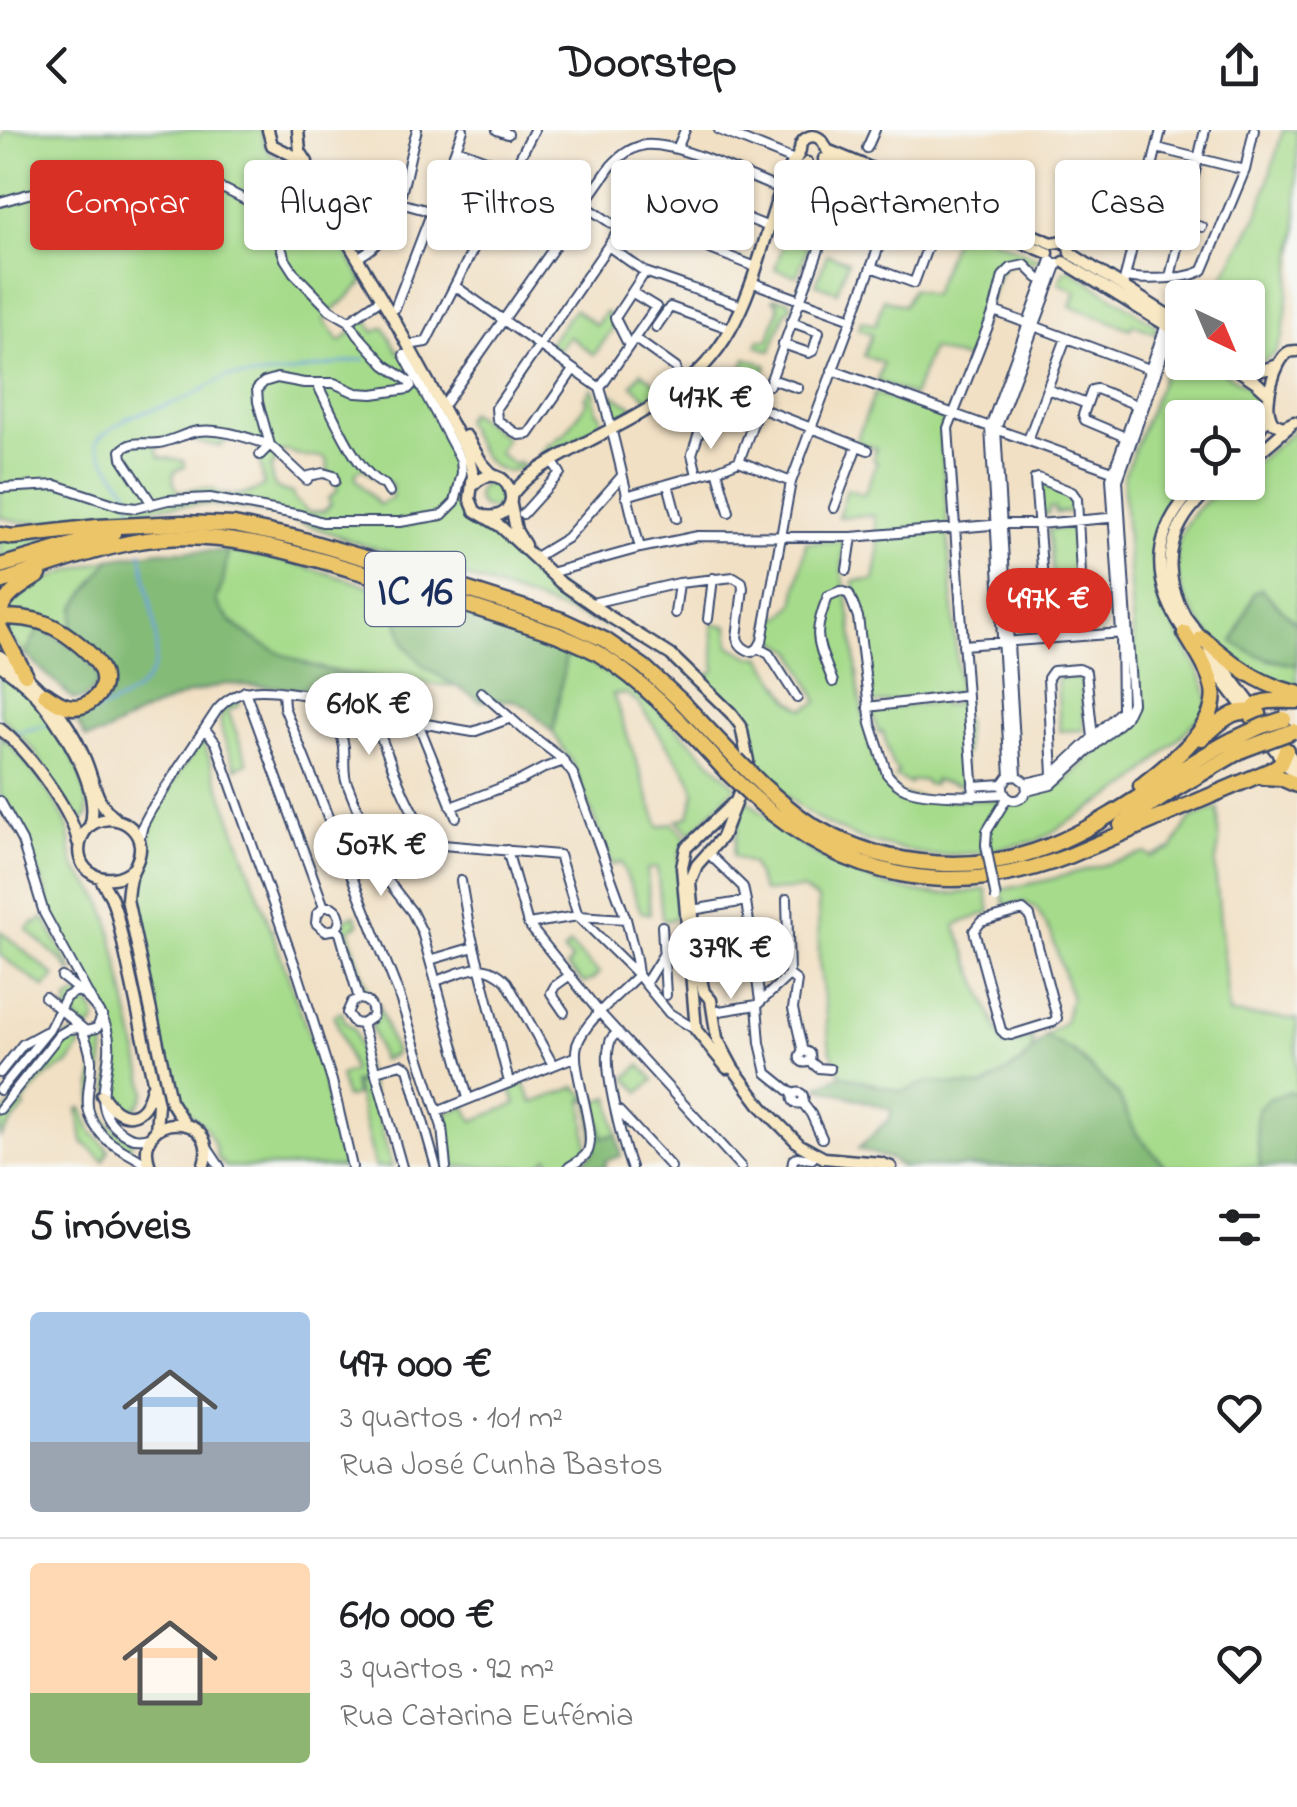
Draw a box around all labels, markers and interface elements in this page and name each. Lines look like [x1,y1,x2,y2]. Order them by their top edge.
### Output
text: Doorstep [560,32,737,98]
icon: back [30,38,85,93]
icon: share [1212,38,1267,93]
chip: Comprar [30,160,224,250]
chip: Alugar [244,160,407,250]
chip: Filtros [427,160,591,250]
chip: Novo [611,160,754,250]
chip: Apartamento [774,160,1035,250]
chip: Casa [1055,160,1200,250]
north arrow [1165,280,1265,380]
map controls [1165,280,1265,500]
pin: 417K € [630,367,792,452]
text: 417K € [670,376,752,423]
button: locate [1165,400,1265,500]
road number: IC 16 [365,552,465,626]
pin: 497K € [968,568,1130,653]
text: 497K € [1008,577,1090,624]
pin: 610K € [288,673,450,758]
text: 610K € [327,682,411,729]
pin: 507K € [300,814,462,899]
text: 507K € [335,823,427,870]
pin: 379K € [650,917,812,1002]
text: 379K € [690,926,772,973]
text: 5 imóveis [30,1197,192,1258]
icon: filters [1212,1200,1267,1255]
text: 497 000 € [340,1335,492,1396]
icon: home [110,1352,230,1472]
icon: heart [1212,1385,1267,1440]
text: 3 quartos · 101 m² [340,1396,563,1443]
text: Rua José Cunha Bastos [340,1443,663,1490]
text: 610 000 € [340,1586,495,1647]
icon: home [110,1603,230,1723]
icon: heart [1212,1636,1267,1691]
text: 3 quartos · 92 m² [340,1647,554,1694]
text: Rua Catarina Eufémia [340,1694,634,1741]

